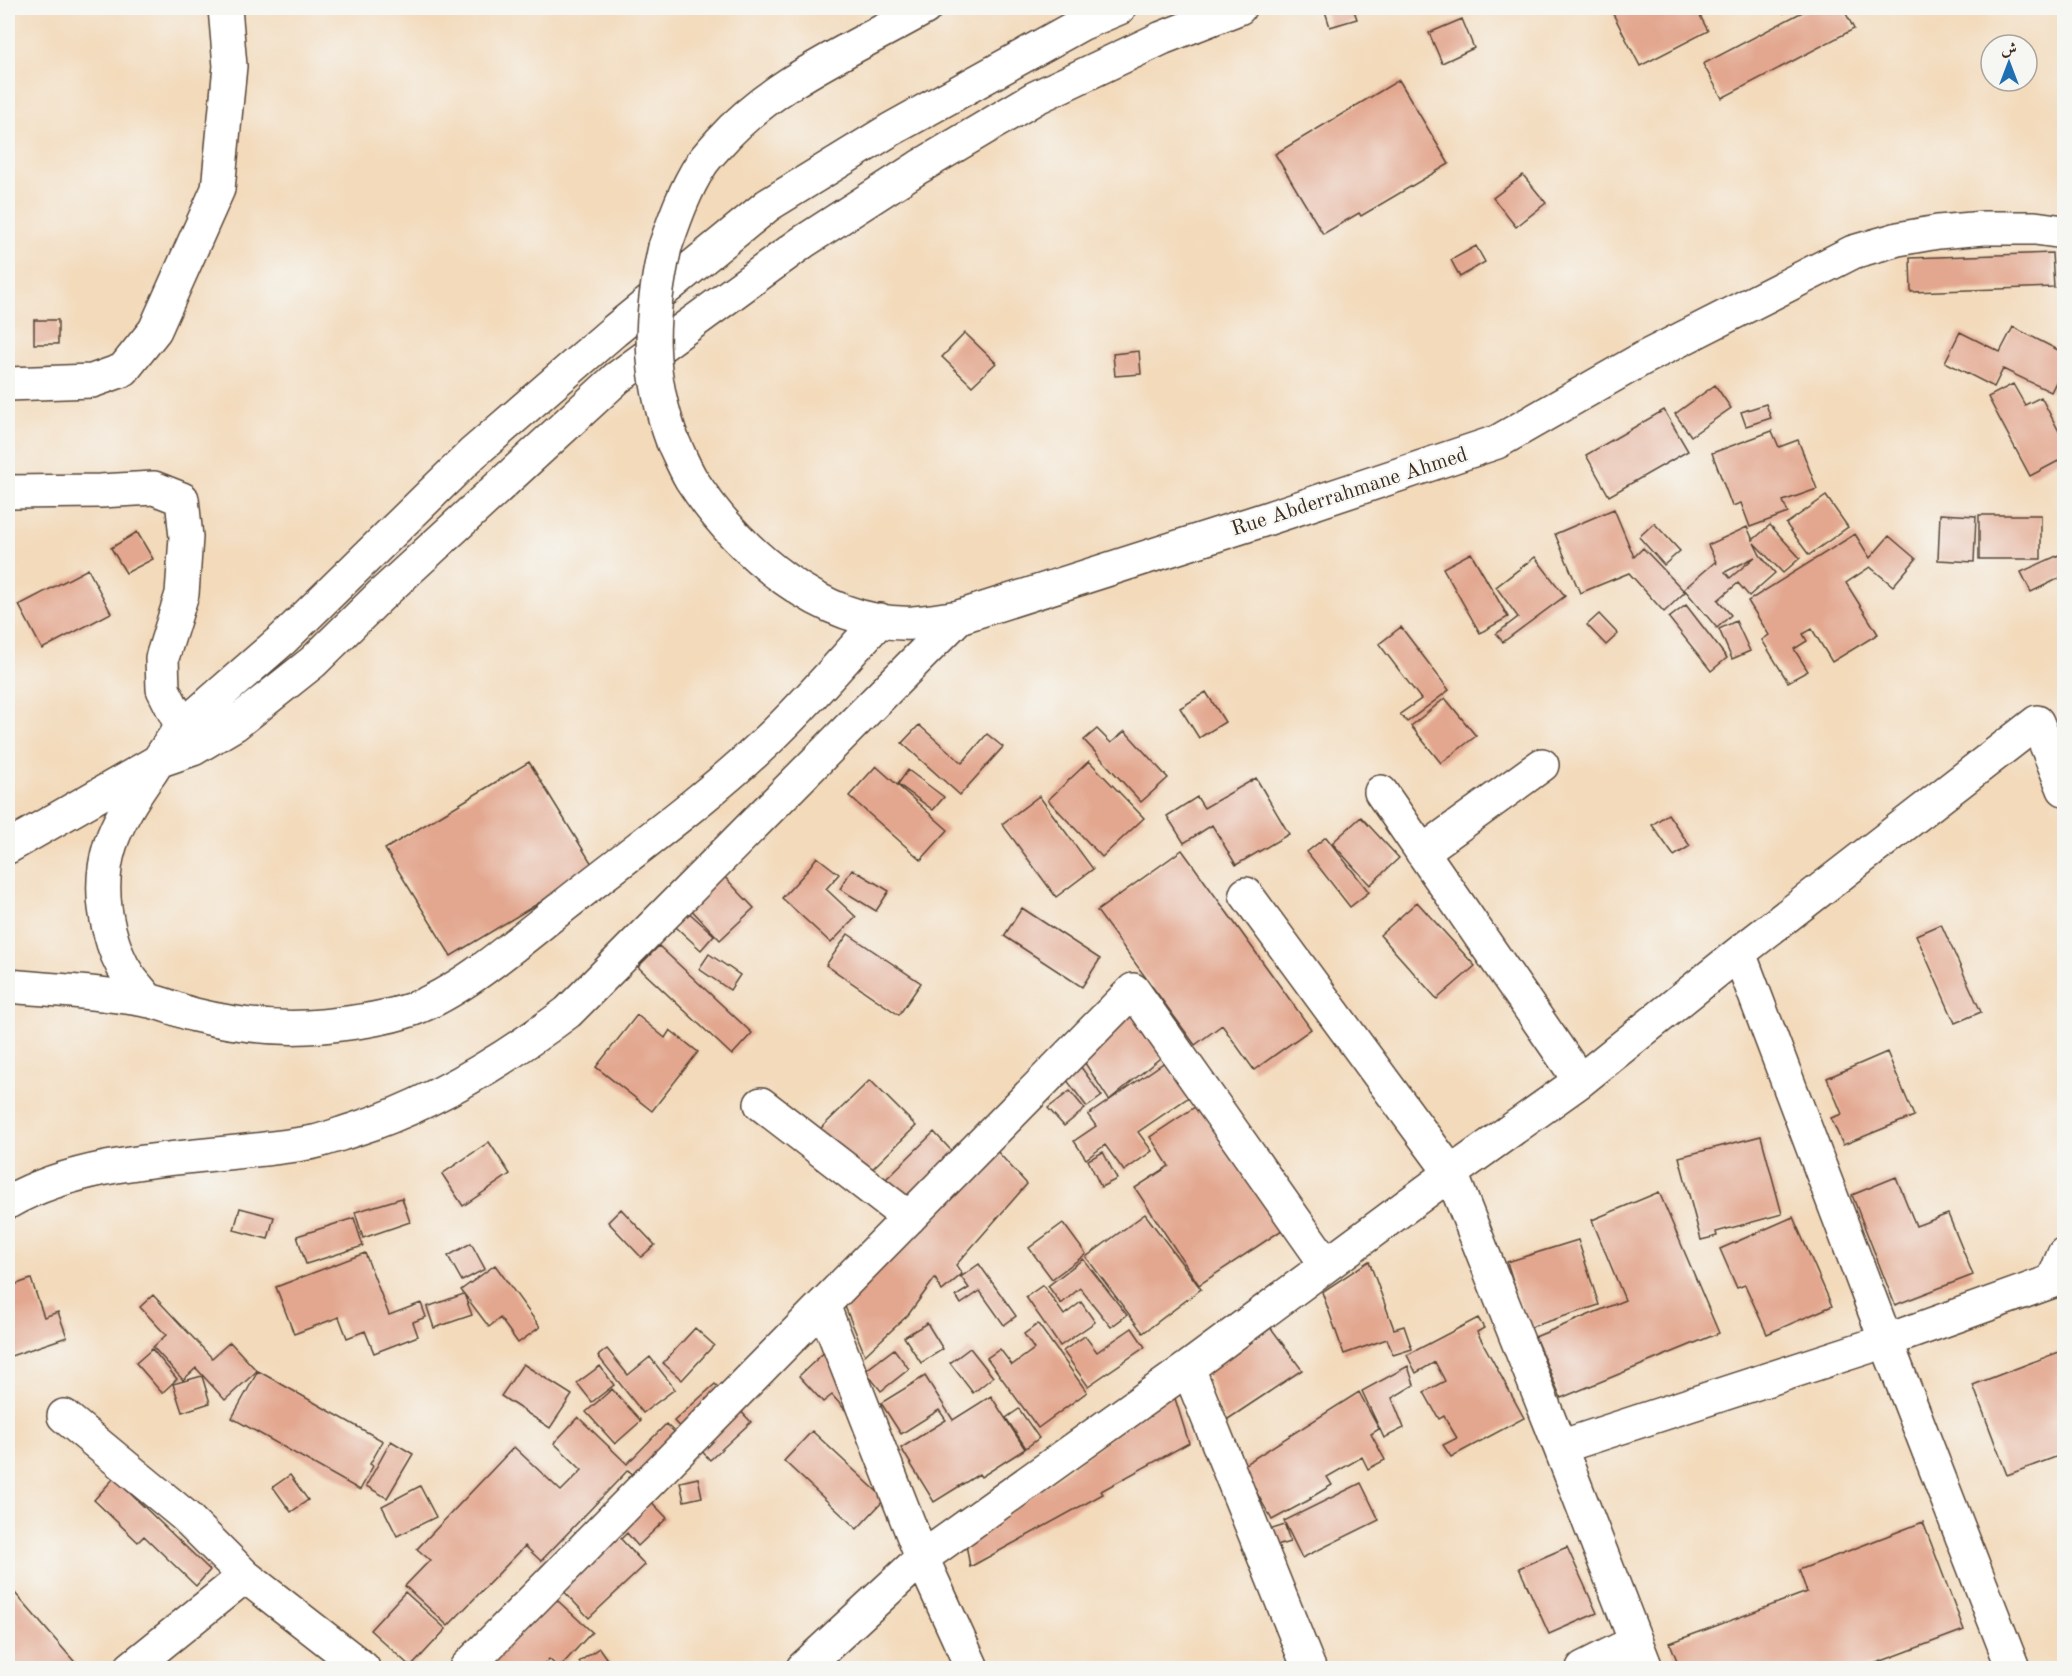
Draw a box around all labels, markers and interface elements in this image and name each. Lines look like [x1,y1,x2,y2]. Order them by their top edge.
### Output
north arrow [1979,33,2039,93]
text: ش [2001,42,2017,58]
street label: Rue Abderrahmane Ahmed [1229,444,1470,541]

